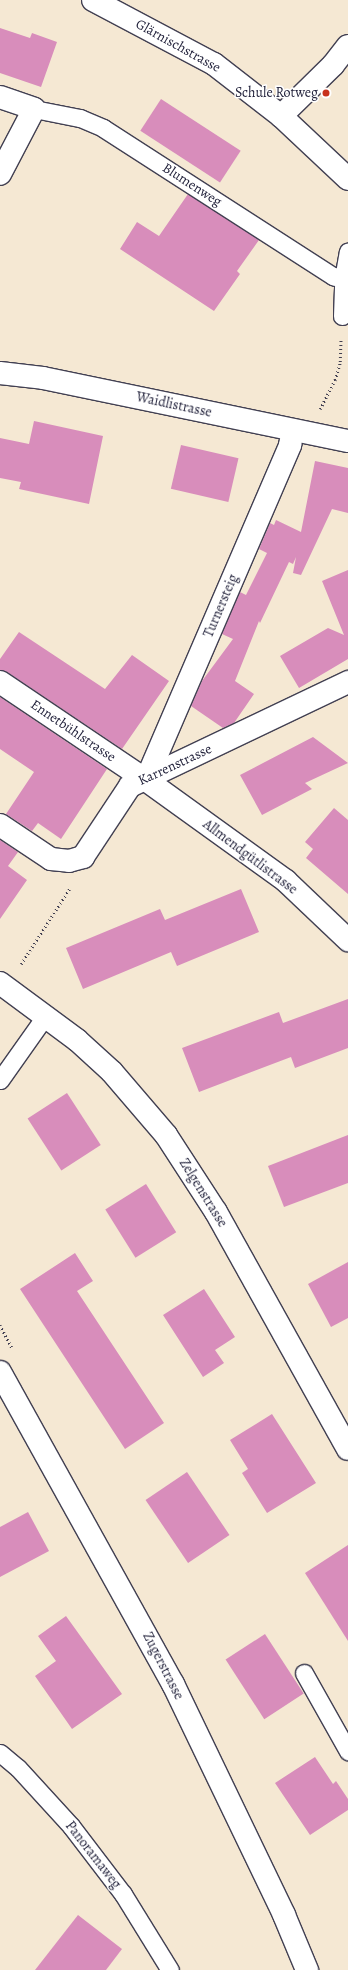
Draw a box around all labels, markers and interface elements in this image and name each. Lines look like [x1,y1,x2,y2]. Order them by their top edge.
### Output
street label: Glärnischstrasse [133,16,223,76]
place label: Schule Rotweg [235,85,318,101]
marker: Schule Rotweg [321,88,331,98]
street label: Blumenweg [159,160,225,210]
street label: Waidlistrasse [135,389,213,421]
street label: Turnersteig [200,572,242,640]
street label: Ennetbühlstrasse [27,696,119,766]
street label: Karrenstrasse [136,741,214,789]
street label: Allmendgütlistrasse [199,816,301,898]
street label: Zelgenstrasse [175,1156,231,1230]
street label: Zugerstrasse [139,1629,187,1703]
street label: Panoramaweg [61,1818,125,1892]

